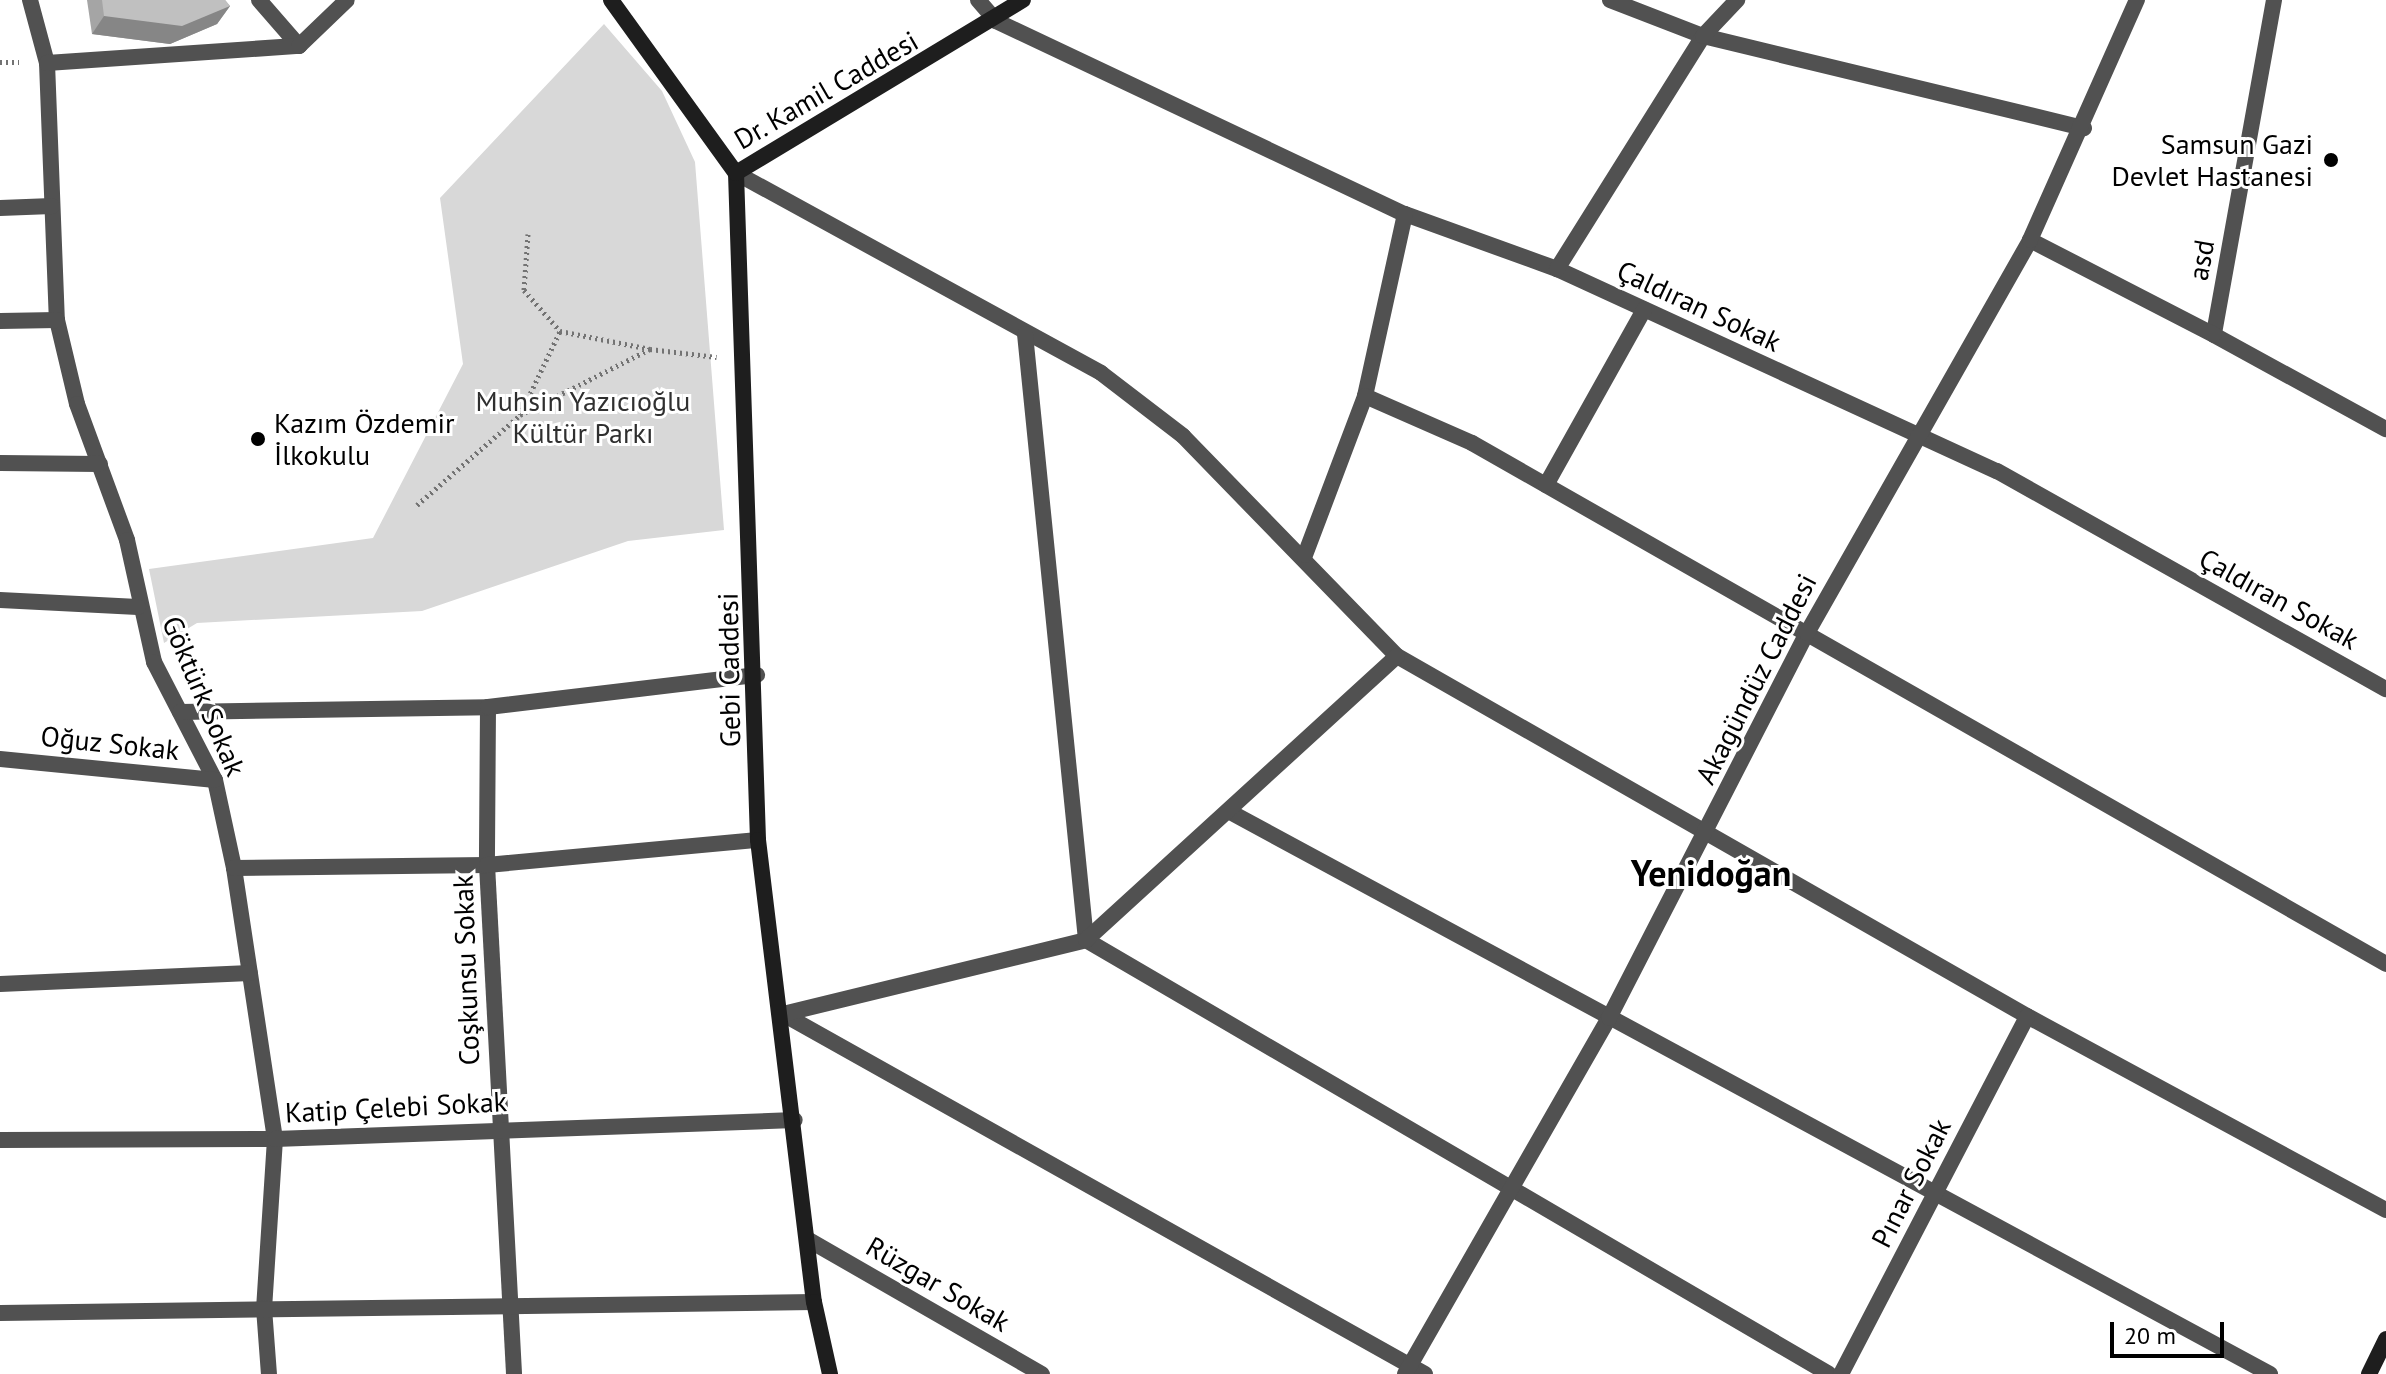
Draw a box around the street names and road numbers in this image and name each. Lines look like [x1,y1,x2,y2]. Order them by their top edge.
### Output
street label: Dr. Kamil Caddesi [727,23,925,157]
street label: asd [2181,237,2221,283]
street label: Çaldıran Sokak [1612,253,1786,359]
street label: Çaldıran Sokak [2193,541,2365,657]
street label: Akagündüz Caddesi [1688,568,1824,790]
street label: Gebi Caddesi [711,592,747,748]
street label: Göktürk Sokak [155,611,253,781]
street label: Oğuz Sokak [39,719,181,767]
street label: Coşkunsu Sokak [446,874,486,1066]
street label: Katip Çelebi Sokak [284,1084,508,1130]
street label: Pınar Sokak [1864,1113,1958,1253]
street label: Rüzgar Sokak [860,1229,1016,1339]

